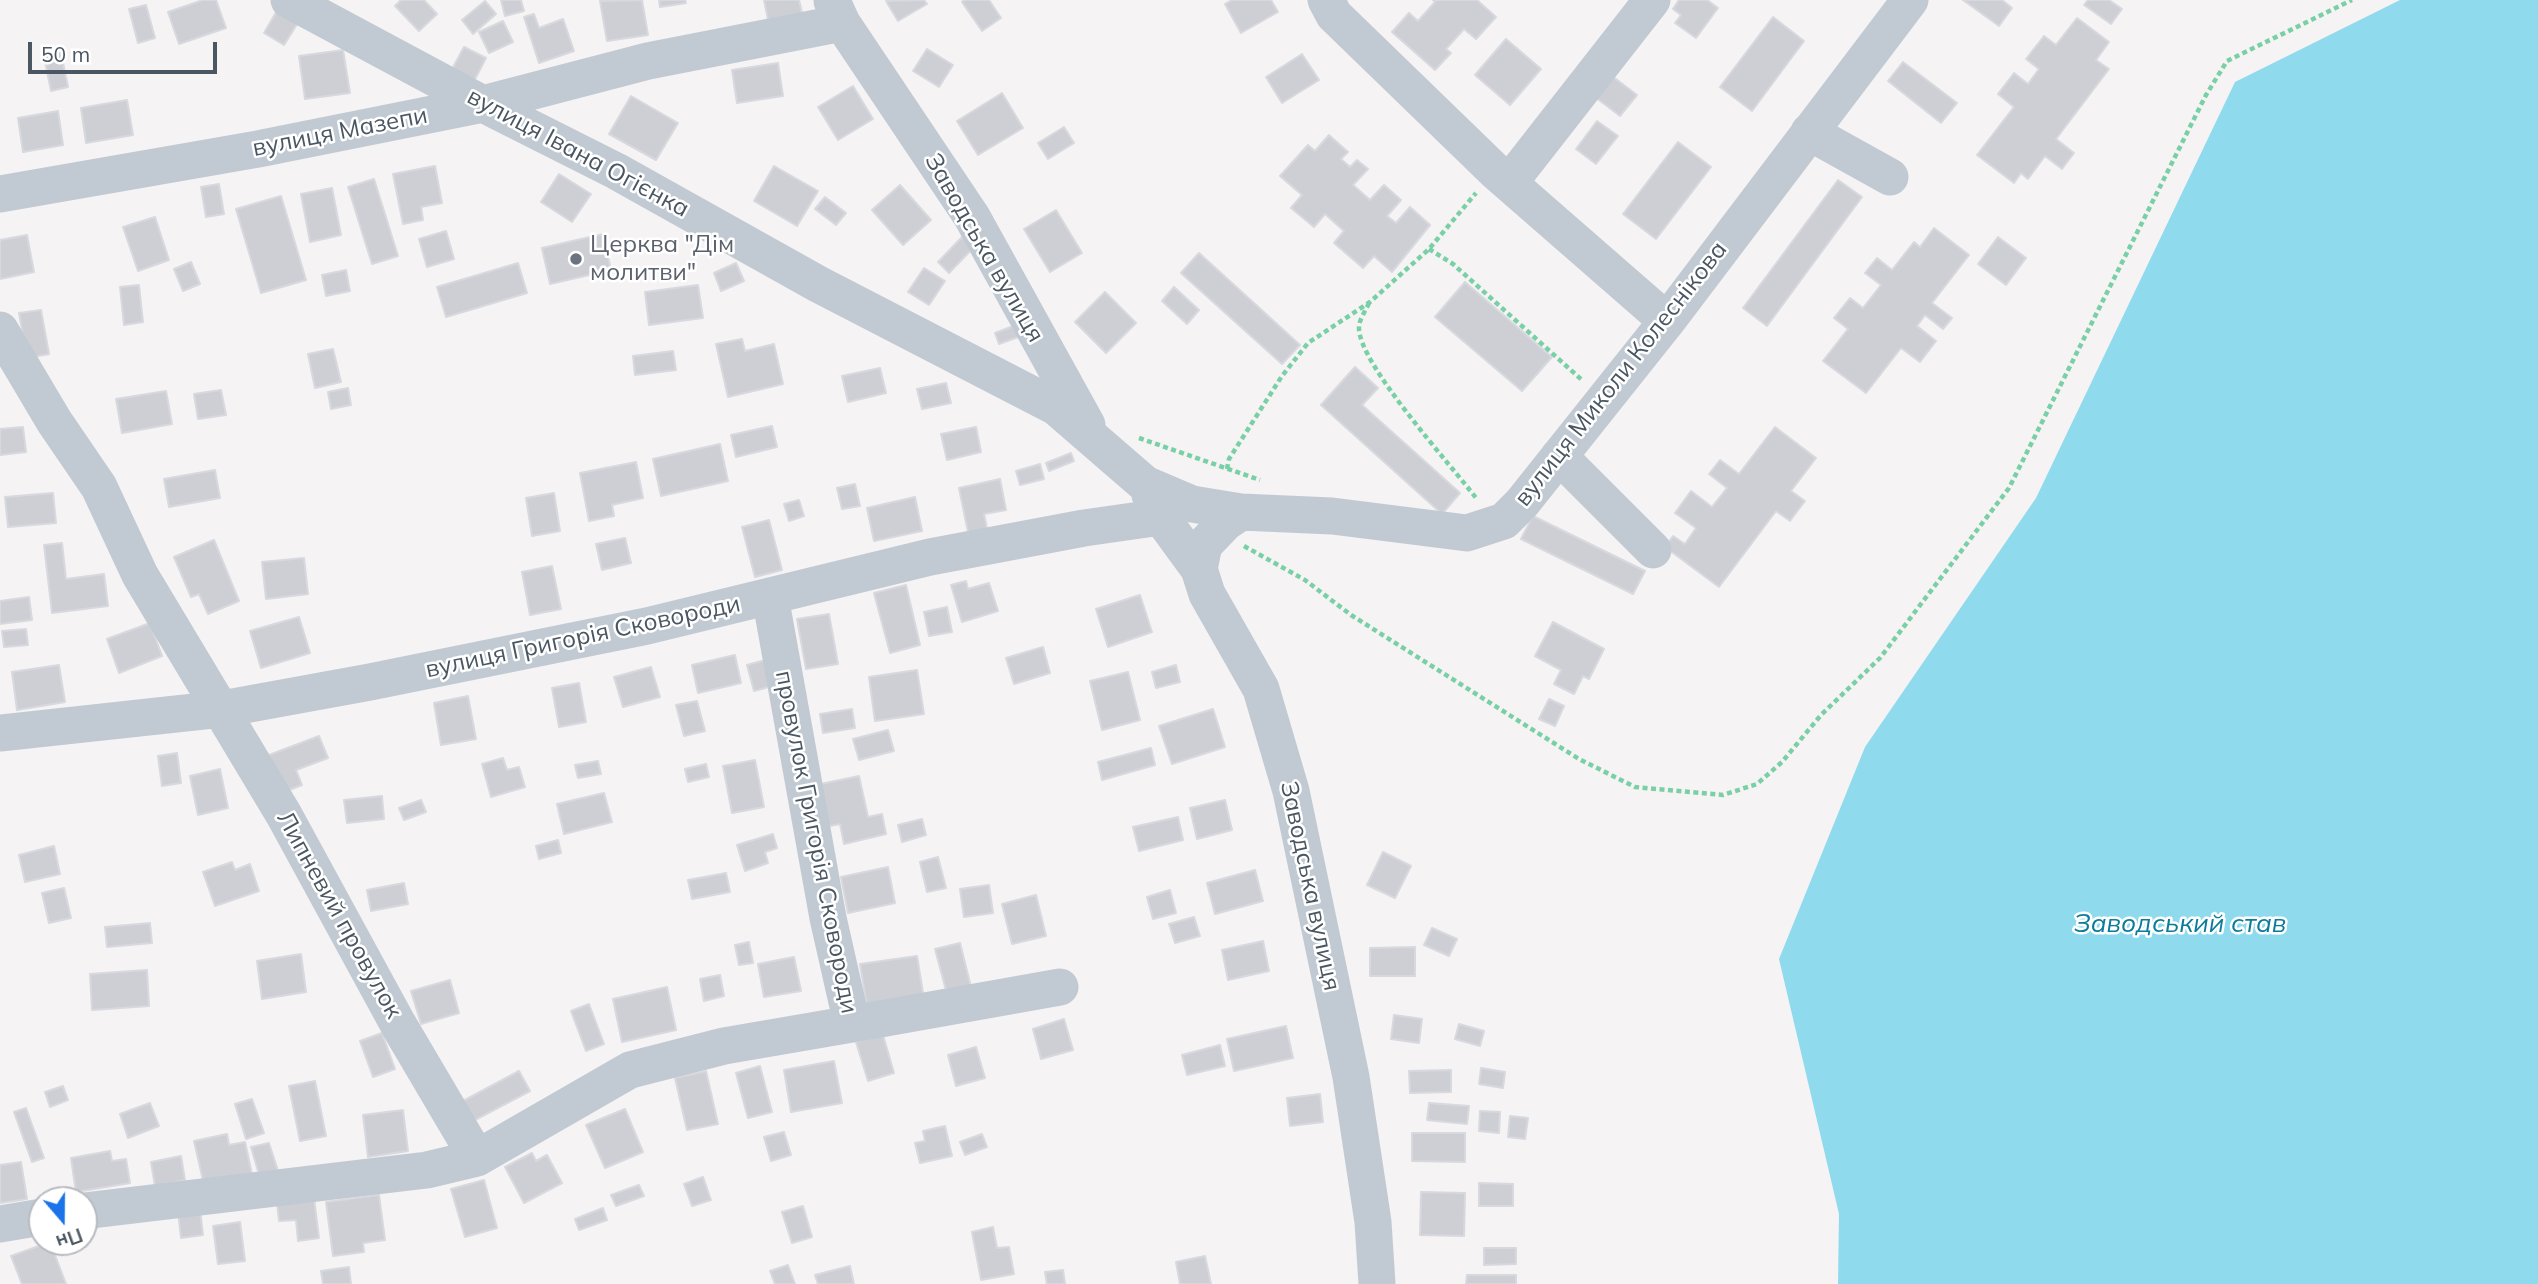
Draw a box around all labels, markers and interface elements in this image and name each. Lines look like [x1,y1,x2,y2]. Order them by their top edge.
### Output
scale bar [32,28,220,72]
text: 50 m [41,41,90,67]
street label: вулиця Івана Огієнка [462,82,694,224]
street label: вулиця Мазепи [250,101,430,163]
street label: Заводська вулиця [918,148,1050,348]
place label: Церква "Дім молитви" [590,231,734,287]
street label: вулиця Миколи Колеснікова [1509,236,1733,512]
marker: Церква "Дім молитви" [568,251,584,267]
street label: вулиця Григорія Сковороди [423,590,743,684]
street label: провулок Григорія Сковороди [769,668,863,1016]
street label: Заводська вулиця [1274,779,1346,993]
street label: Липневий провулок [270,806,408,1024]
water label: Заводський став [2074,908,2286,940]
north arrow [28,1186,98,1256]
text: Пн [53,1223,86,1255]

